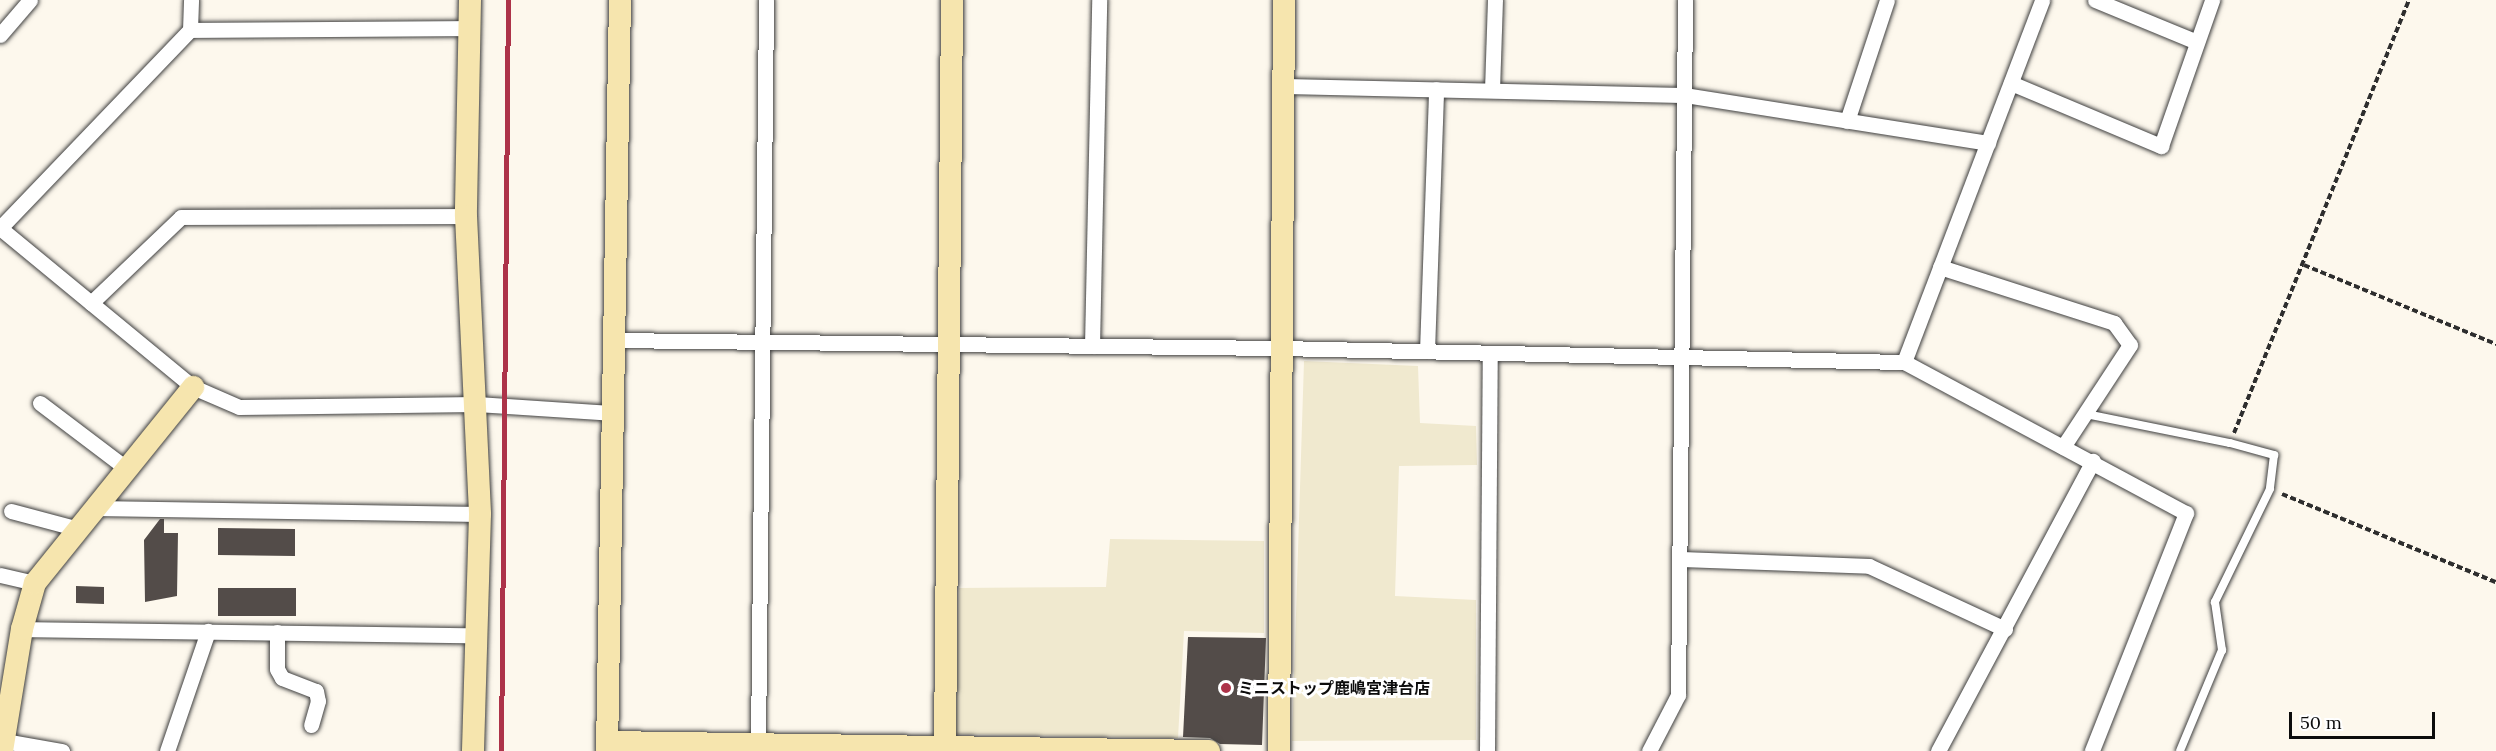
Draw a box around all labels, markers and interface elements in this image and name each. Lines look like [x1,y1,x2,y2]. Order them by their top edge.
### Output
place label: ミニストップ鹿嶋宮津台店 [1238,678,1430,698]
marker: ミニストップ鹿嶋宮津台店 [1219,681,1233,695]
scale bar [2292,700,2438,738]
text: 50 m [2300,711,2342,734]

